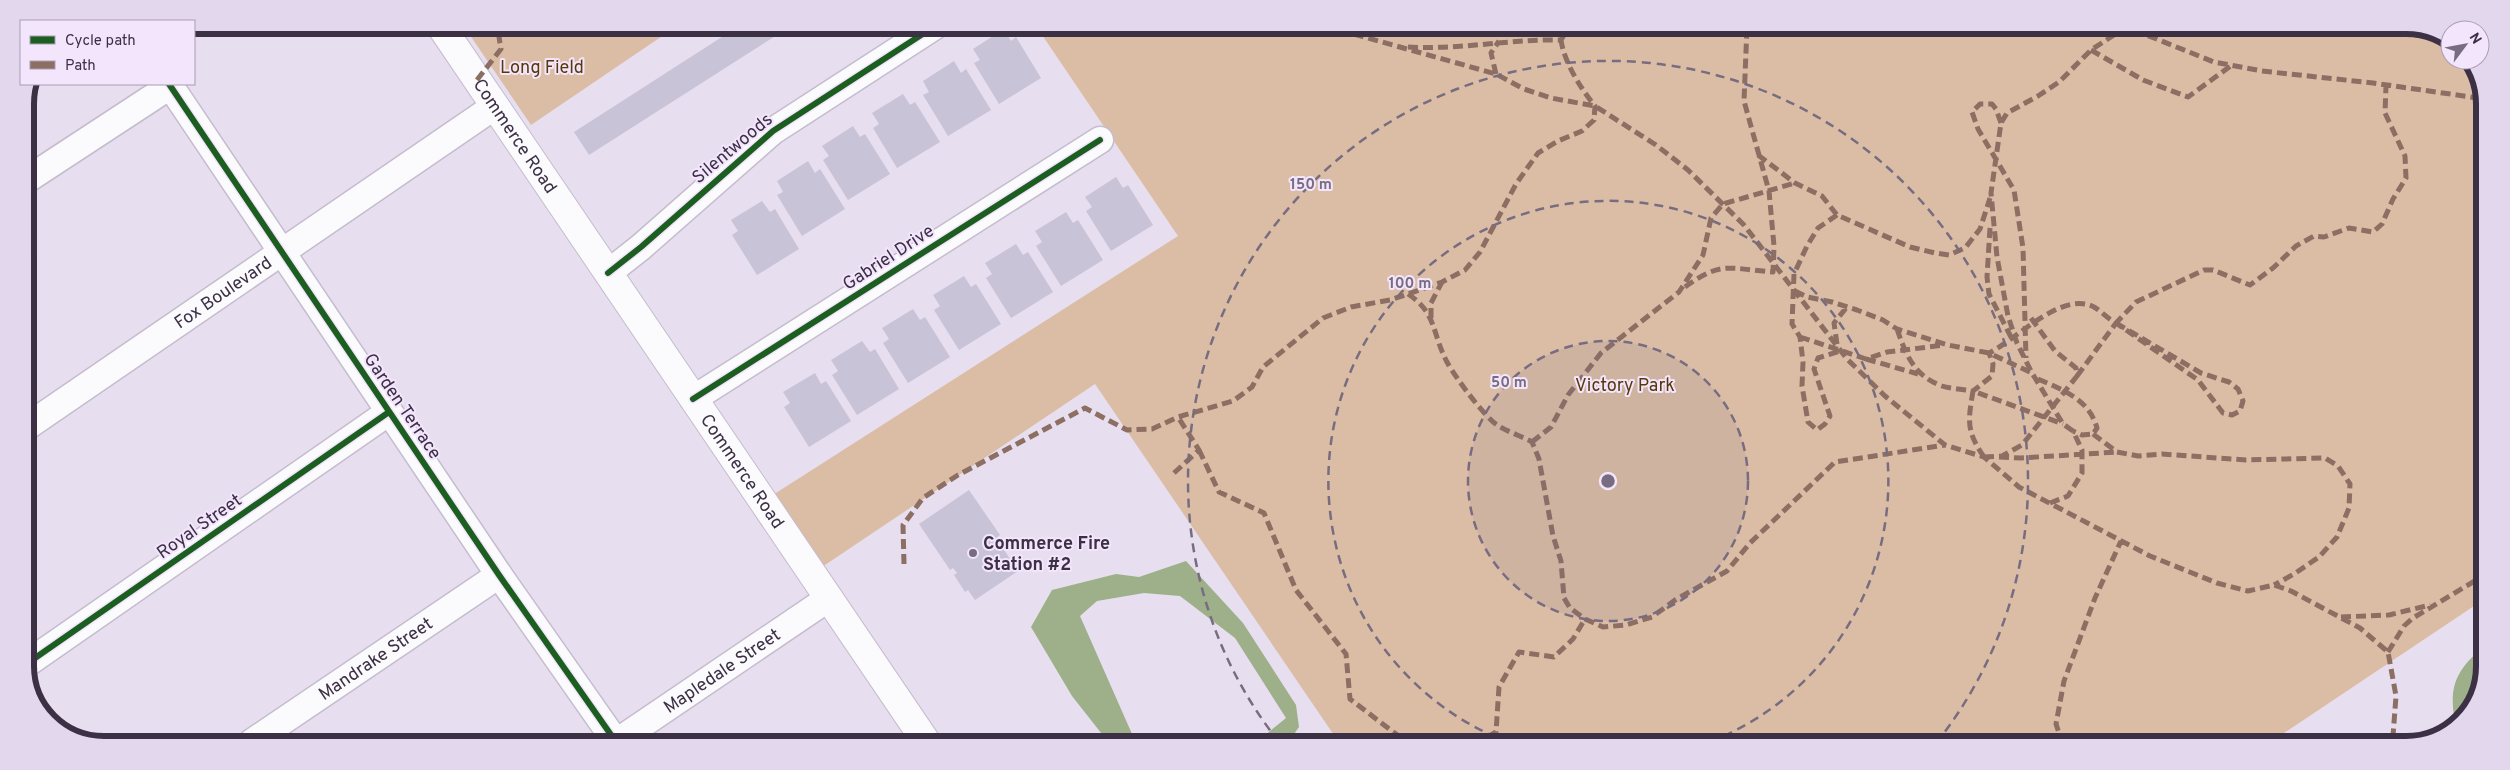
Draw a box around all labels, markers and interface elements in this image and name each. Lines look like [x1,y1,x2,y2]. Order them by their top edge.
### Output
legend [20,20,195,85]
north arrow [2440,20,2490,70]
text: N [2465,30,2485,48]
text: Cycle path [65,32,136,51]
text: Path [65,57,96,76]
park label: Long Field [500,57,584,80]
street label: Commerce Road [467,75,561,199]
street label: Silentwoods [688,109,778,190]
text: 150 m [1290,176,1332,195]
street label: Gabriel Drive [839,220,939,296]
street label: Fox Boulevard [171,252,277,335]
text: 100 m [1389,275,1431,294]
street label: Garden Terrace [358,349,446,464]
text: 50 m [1491,374,1527,393]
park label: Victory Park [1575,375,1675,398]
street label: Commerce Road [694,410,788,534]
centre of rings [1599,472,1617,490]
street label: Royal Street [153,490,247,565]
place label: Commerce Fire Station #2 [983,533,1110,577]
marker: Commerce Fire Station #2 [967,547,979,559]
street label: Mandrake Street [315,613,438,707]
street label: Mapledale Street [660,624,786,720]

